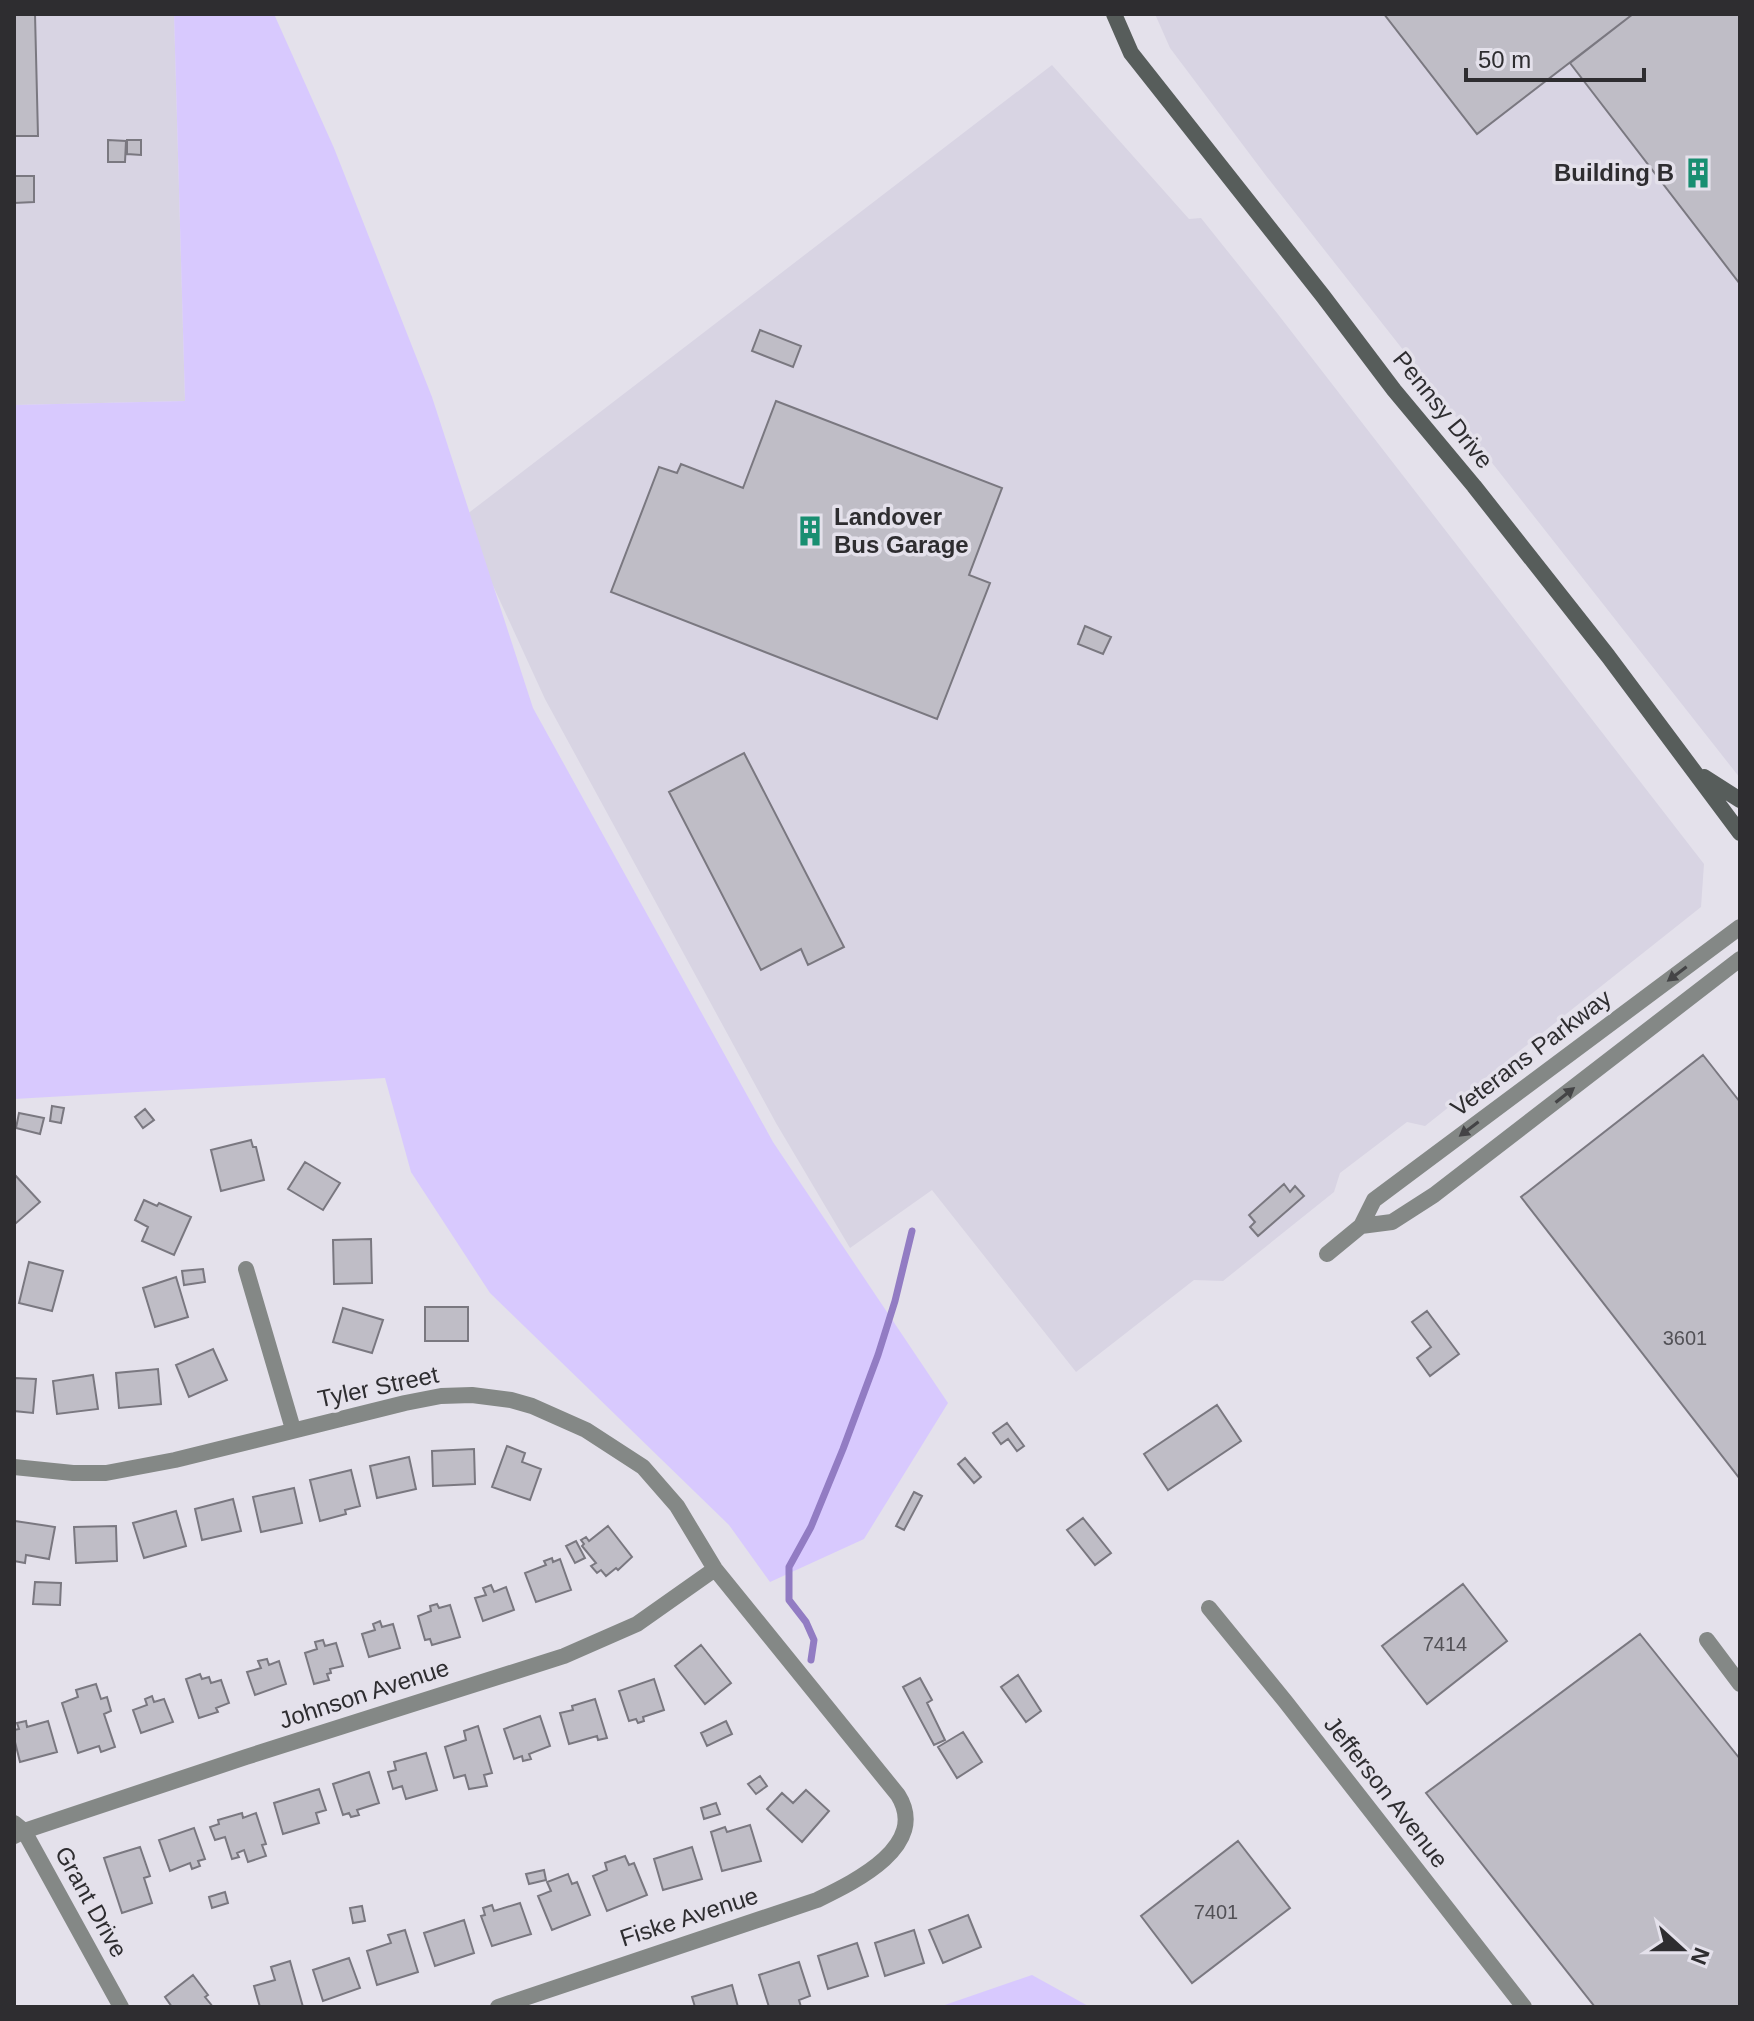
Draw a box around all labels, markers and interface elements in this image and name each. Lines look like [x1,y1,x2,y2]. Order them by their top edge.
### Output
scale bar [1466,32,1644,82]
text: 50 m [1478,46,1531,73]
building icon: Building B [1681,156,1715,190]
place label: Building B [1554,159,1674,186]
street label: Pennsy Drive [1388,346,1499,474]
place label: Landover Bus Garage [834,503,969,558]
building icon: Landover Bus Garage [793,514,827,548]
one-way arrow [1667,965,1688,981]
street label: Veterans Parkway [1445,984,1616,1122]
one-way arrow [1554,1087,1575,1104]
one-way arrow [1458,1121,1480,1137]
house number: 3601 [1663,1327,1707,1349]
street label: Tyler Street [315,1360,441,1412]
house number: 7414 [1423,1633,1467,1655]
street label: Johnson Avenue [275,1653,452,1734]
street label: Jefferson Avenue [1319,1711,1454,1873]
street label: Grant Drive [50,1842,133,1962]
street label: Fiske Avenue [616,1881,761,1952]
house number: 7401 [1194,1901,1238,1923]
north arrow [1642,1909,1722,1989]
text: N [1686,1944,1715,1968]

